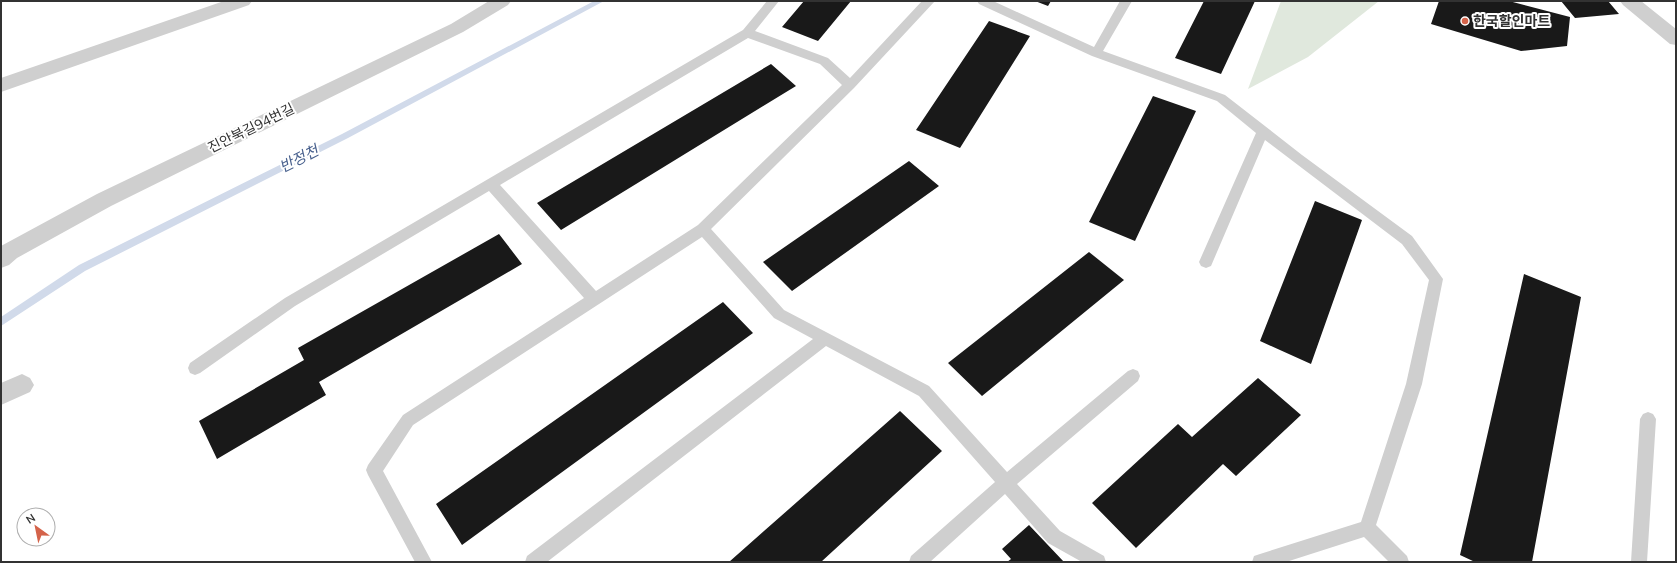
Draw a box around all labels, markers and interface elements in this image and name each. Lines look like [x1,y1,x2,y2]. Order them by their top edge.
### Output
place label: 한국할인마트 [1473,12,1550,30]
marker: 한국할인마트 [1460,16,1470,26]
street label: 진안북길94번길 [205,99,297,157]
water label: 반정천 [276,140,323,176]
north arrow [16,507,56,547]
text: N [23,510,38,527]

